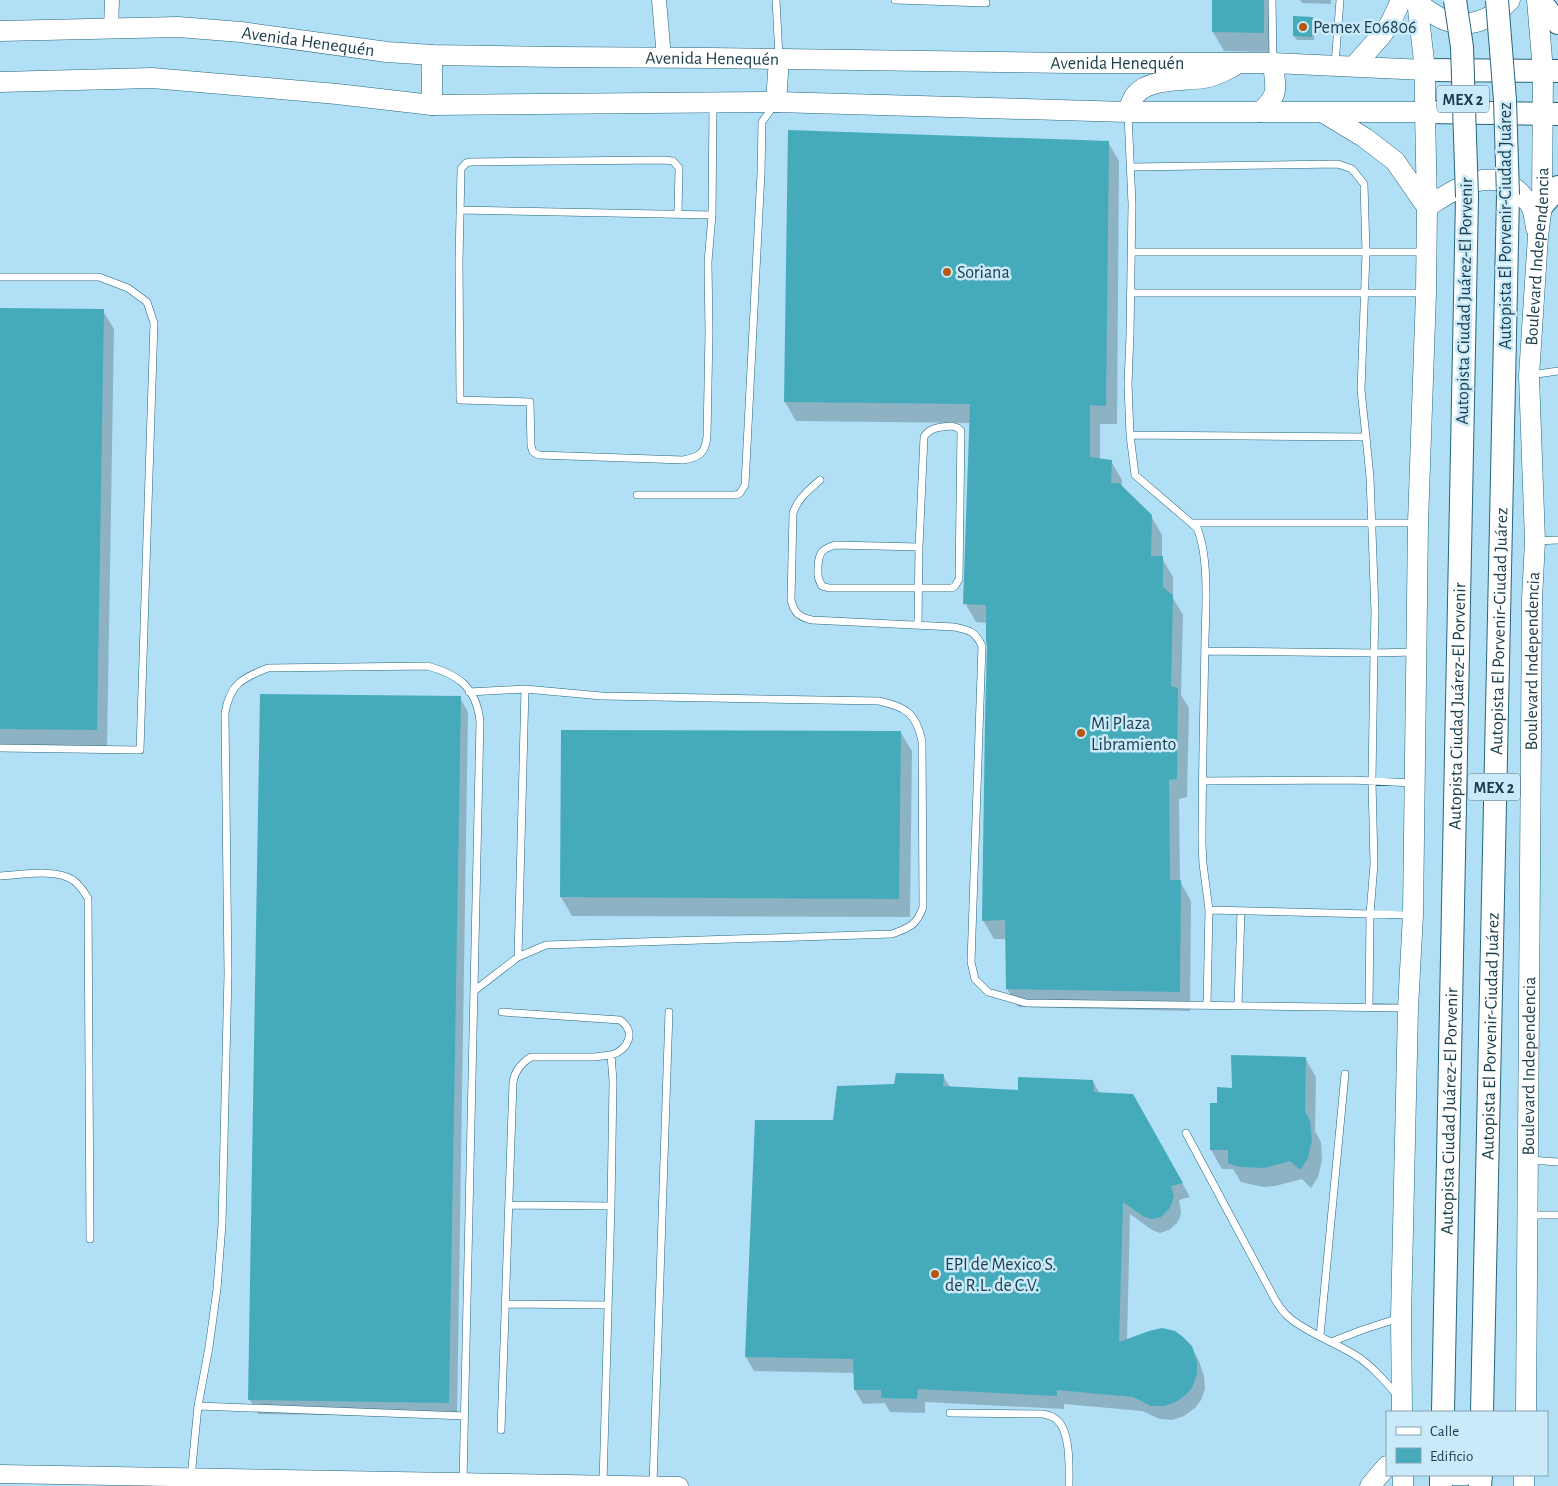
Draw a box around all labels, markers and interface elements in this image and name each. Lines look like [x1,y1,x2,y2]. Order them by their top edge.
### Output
place label: Pemex E06806 [1313,19,1417,37]
marker: Pemex E06806 [1297,21,1309,33]
street label: Avenida Henequén [240,24,376,60]
street label: Avenida Henequén [645,50,779,69]
street label: Avenida Henequén [1050,55,1184,73]
road number: MEX 2 [1437,86,1489,112]
street label: Autopista El Porvenir-Ciudad Juárez [1497,102,1515,350]
street label: Boulevard Independencia [1523,167,1552,346]
street label: Autopista Ciudad Juárez-El Porvenir [1454,177,1476,425]
place label: Soriana [957,264,1010,282]
marker: Soriana [941,266,953,278]
street label: Autopista El Porvenir-Ciudad Juárez [1488,507,1511,755]
street label: Boulevard Independencia [1523,571,1543,750]
street label: Autopista Ciudad Juárez-El Porvenir [1446,582,1469,830]
place label: Mi Plaza Libramiento [1091,715,1177,754]
marker: Mi Plaza Libramiento [1075,727,1087,739]
road number: MEX 2 [1468,774,1520,800]
street label: Autopista El Porvenir-Ciudad Juárez [1479,912,1503,1160]
street label: Boulevard Independencia [1520,977,1539,1155]
street label: Autopista Ciudad Juárez-El Porvenir [1439,987,1461,1235]
place label: EPI de Mexico S. de R.L. de C.V. [945,1256,1056,1295]
marker: EPI de Mexico S. de R.L. de C.V. [929,1268,941,1280]
legend [1386,1411,1548,1476]
text: Calle [1430,1424,1459,1439]
text: Edificio [1430,1449,1473,1464]

